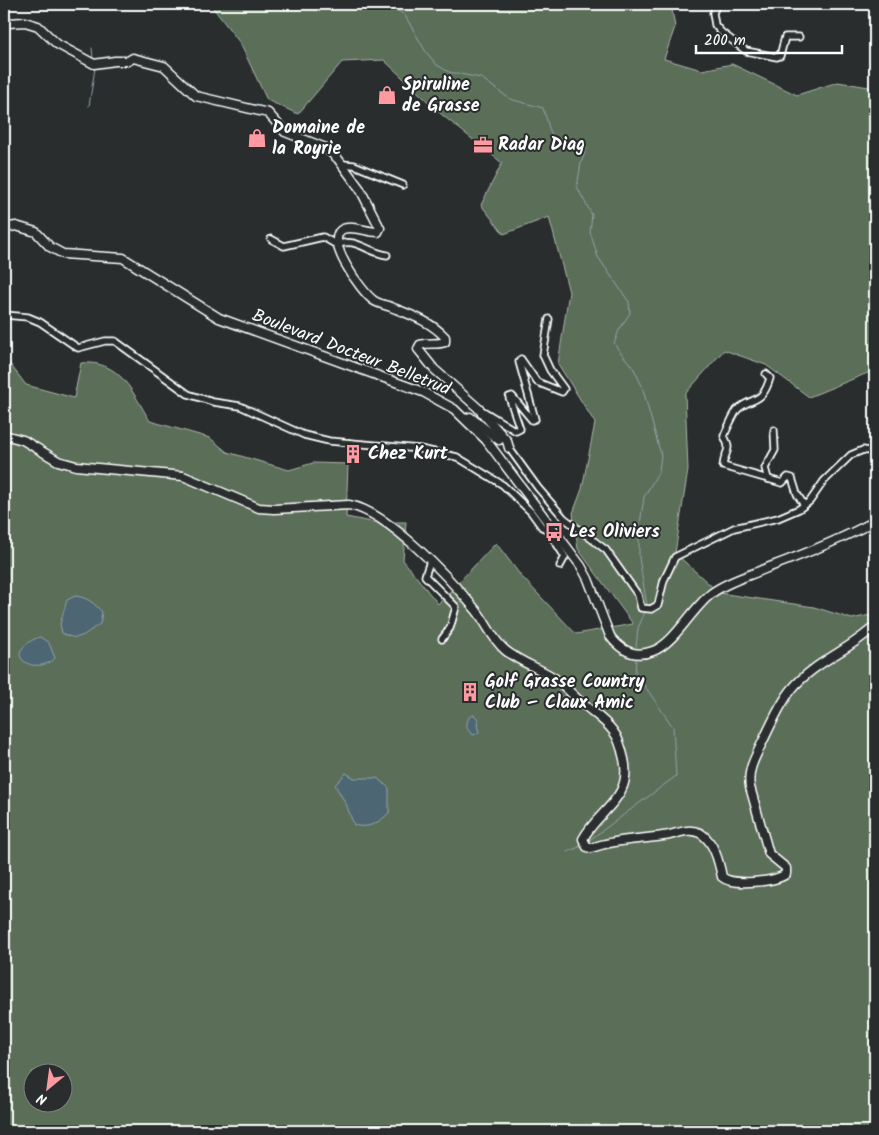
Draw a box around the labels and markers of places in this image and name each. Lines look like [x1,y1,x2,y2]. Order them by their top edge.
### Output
place label: Spiruline de Grasse [402,71,480,121]
shop icon: Spiruline de Grasse [376,84,398,106]
place label: Domaine de la Royrie [272,114,365,164]
shop icon: Domaine de la Royrie [246,127,268,149]
place label: Radar Diag [498,131,585,160]
office icon: Radar Diag [472,134,494,156]
place label: Chez Kurt [368,440,449,469]
building icon: Chez Kurt [342,443,364,465]
place label: Les Oliviers [569,518,660,547]
bus stop icon: Les Oliviers [543,521,565,543]
place label: Golf Grasse Country Club – Claux Amic [485,668,645,718]
building icon: Golf Grasse Country Club – Claux Amic [459,681,481,703]

